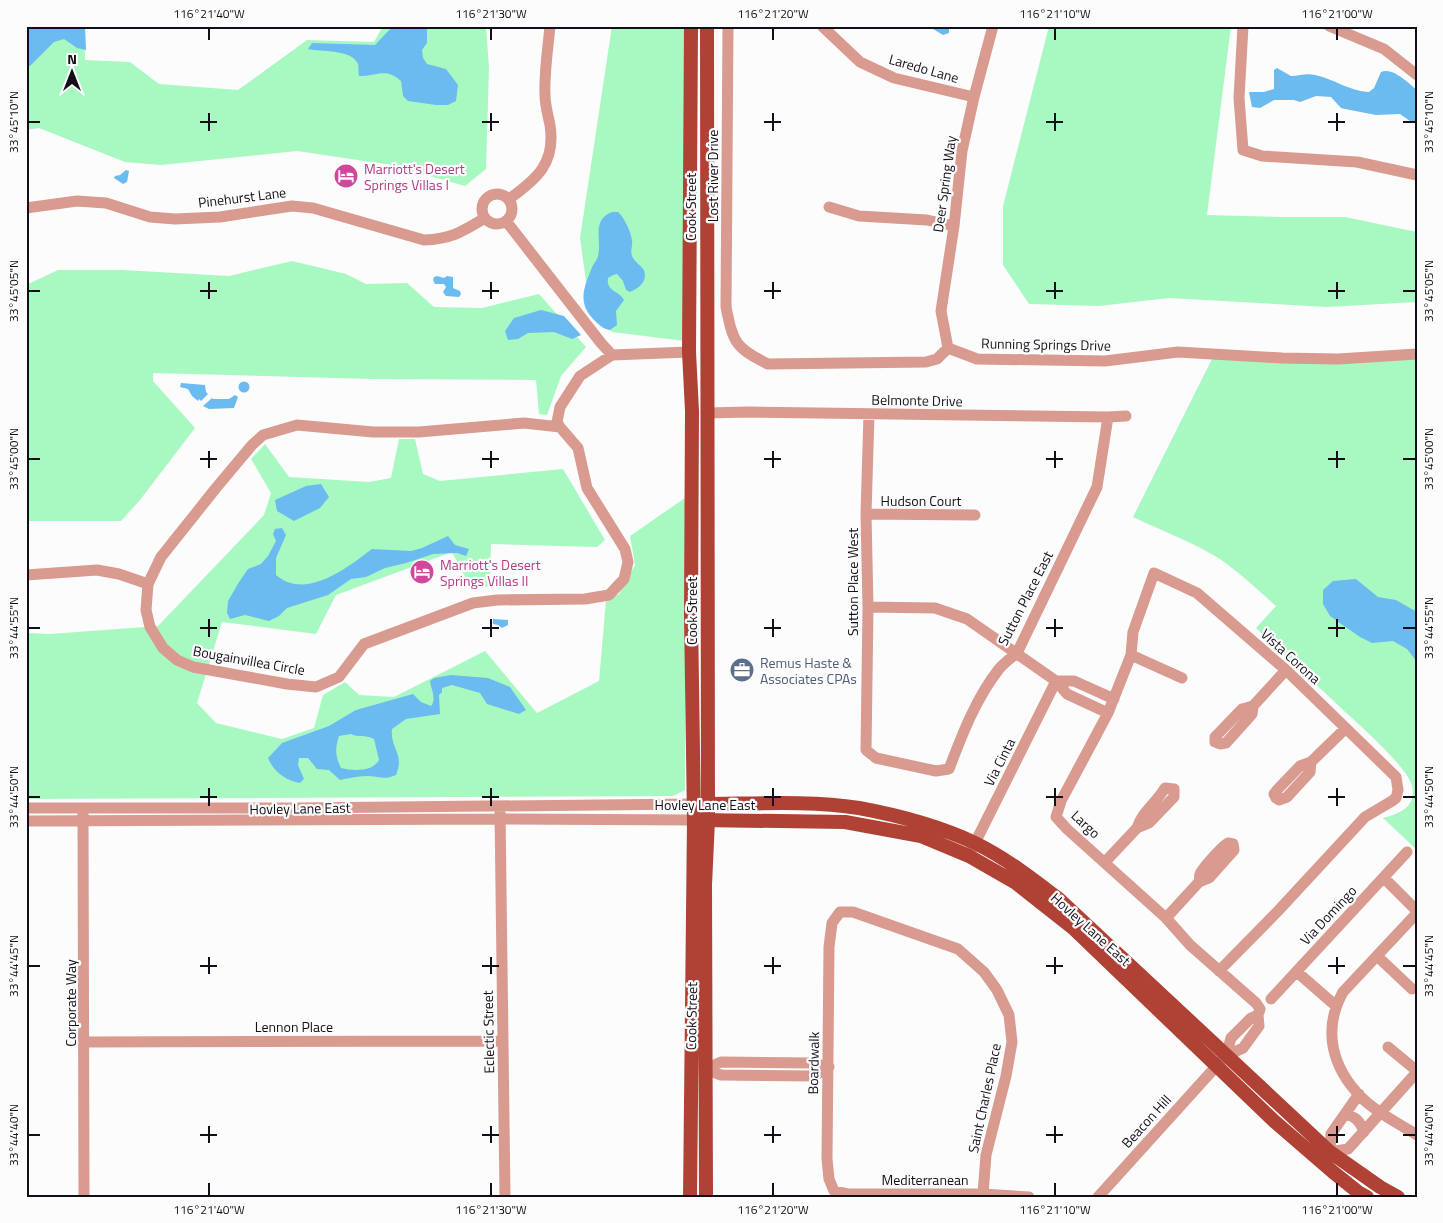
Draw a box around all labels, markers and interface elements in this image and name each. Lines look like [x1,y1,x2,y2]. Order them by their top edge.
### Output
text: 116°21'40"W [173,4,245,23]
text: 116°21'30"W [455,4,527,23]
text: 116°21'20"W [737,4,809,23]
text: 116°21'10"W [1019,4,1091,23]
text: 116°21'00"W [1301,4,1373,23]
north arrow [48,48,98,98]
text: N [67,48,77,69]
street label: Laredo Lane [887,48,961,88]
text: 33°45'10"N [4,91,23,153]
text: 33°45'10"N [1419,91,1438,153]
street label: Lost River Drive [702,130,723,222]
street label: Deer Spring Way [927,134,961,234]
place label: Marriott's Desert Springs Villas I [364,158,465,195]
hotel icon: Marriott's Desert Springs Villas I [333,163,359,189]
street label: Cook Street [680,173,701,241]
street label: Pinehurst Lane [197,181,287,213]
text: 33°45'05"N [4,260,23,322]
text: 33°45'05"N [1419,260,1438,322]
street label: Running Springs Drive [981,332,1111,356]
street label: Belmonte Drive [871,389,963,411]
text: 33°45'00"N [4,428,23,490]
text: 33°45'00"N [1419,428,1438,490]
street label: Hudson Court [881,490,962,511]
street label: Sutton Place West [842,528,863,636]
street label: Sutton Place East [992,547,1058,649]
place label: Marriott's Desert Springs Villas II [440,554,541,591]
hotel icon: Marriott's Desert Springs Villas II [409,559,435,585]
street label: Cook Street [681,577,702,645]
text: 33°44'55"N [4,597,23,659]
text: 33°44'55"N [1419,597,1438,659]
street label: Vista Corona [1256,623,1326,689]
street label: Bougainvillea Circle [191,640,307,680]
place label: Remus Haste & Associates CPAs [760,652,857,689]
office icon: Remus Haste & Associates CPAs [729,657,755,683]
street label: Via Cinta [978,734,1020,790]
text: 33°44'50"N [4,766,23,828]
text: 33°44'50"N [1419,766,1438,828]
street label: Hovley Lane East [655,794,756,815]
street label: Hovley Lane East [249,797,351,819]
street label: Largo [1067,805,1105,843]
street label: Via Domingo [1295,881,1361,949]
street label: Hovley Lane East [1046,887,1136,971]
text: 33°44'45"N [4,935,23,997]
text: 33°44'45"N [1419,935,1438,997]
street label: Corporate Way [60,959,81,1047]
street label: Cook Street [680,982,702,1050]
street label: Eclectic Street [477,990,499,1074]
street label: Lennon Place [255,1016,333,1037]
street label: Boardwalk [802,1031,824,1095]
street label: Saint Charles Place [962,1041,1006,1155]
street label: Beacon Hill [1116,1090,1176,1152]
text: 33°44'40"N [4,1104,23,1166]
text: 33°44'40"N [1419,1104,1438,1166]
street label: Mediterranean [881,1169,969,1190]
text: 116°21'40"W [173,1200,245,1219]
text: 116°21'30"W [455,1200,527,1219]
text: 116°21'20"W [737,1200,809,1219]
text: 116°21'10"W [1019,1200,1091,1219]
text: 116°21'00"W [1301,1200,1373,1219]

